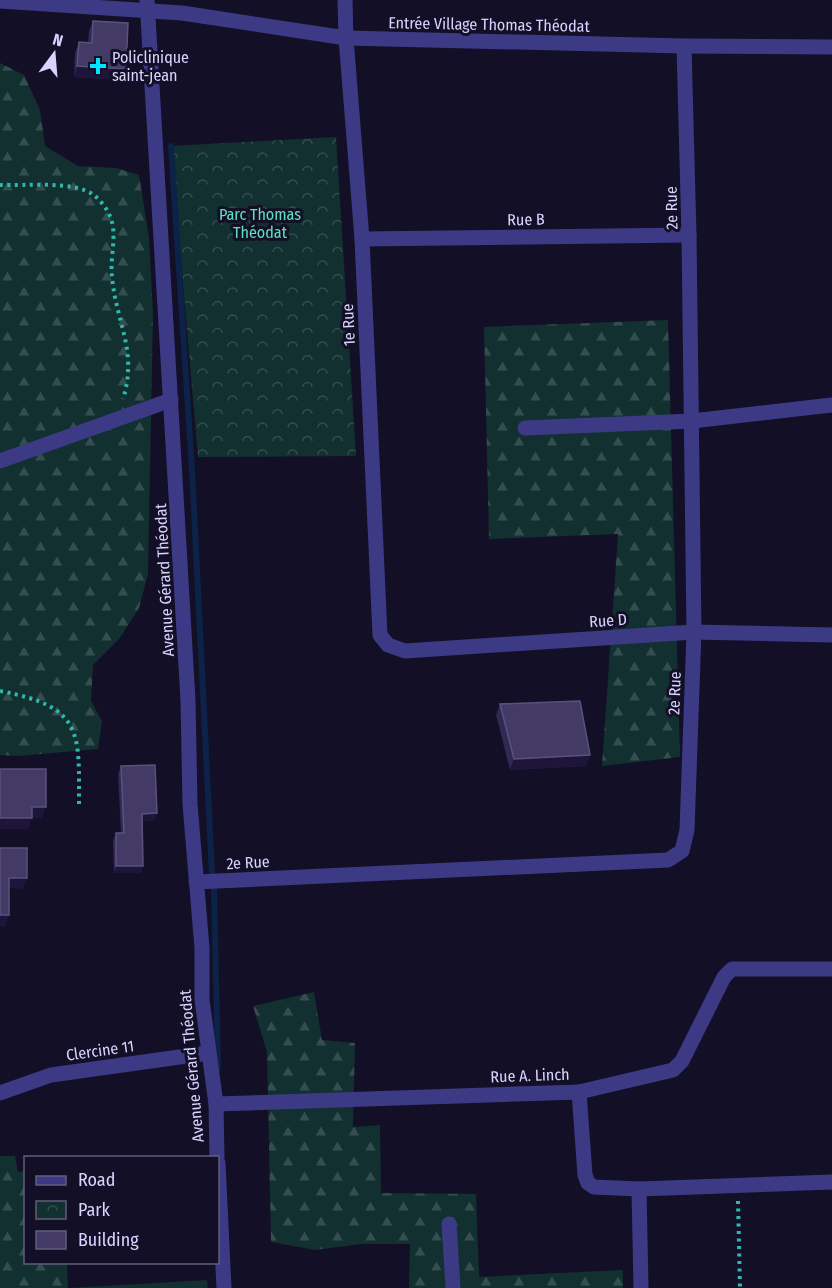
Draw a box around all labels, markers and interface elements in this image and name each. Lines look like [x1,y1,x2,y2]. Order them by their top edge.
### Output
street label: Entrée Village Thomas Théodat [388,13,591,36]
north arrow [24,24,84,84]
text: N [51,30,65,51]
place label: Policlinique saint-jean [112,48,189,85]
marker: Policlinique saint-jean [89,57,107,75]
street label: 2e Rue [662,186,681,230]
park label: Parc Thomas Théodat [219,205,301,242]
street label: Rue B [507,210,545,229]
street label: 1e Rue [338,303,359,347]
street label: Avenue Gérard Théodat [151,502,178,657]
street label: Rue D [588,610,628,631]
street label: 2e Rue [664,671,685,715]
street label: 2e Rue [226,852,270,873]
street label: Avenue Gérard Théodat [175,988,208,1143]
street label: Clercine 11 [65,1036,135,1065]
street label: Rue A. Linch [490,1065,570,1086]
legend [24,1156,219,1264]
text: Road [78,1169,115,1191]
text: Park [78,1199,111,1221]
text: Building [78,1229,139,1251]

